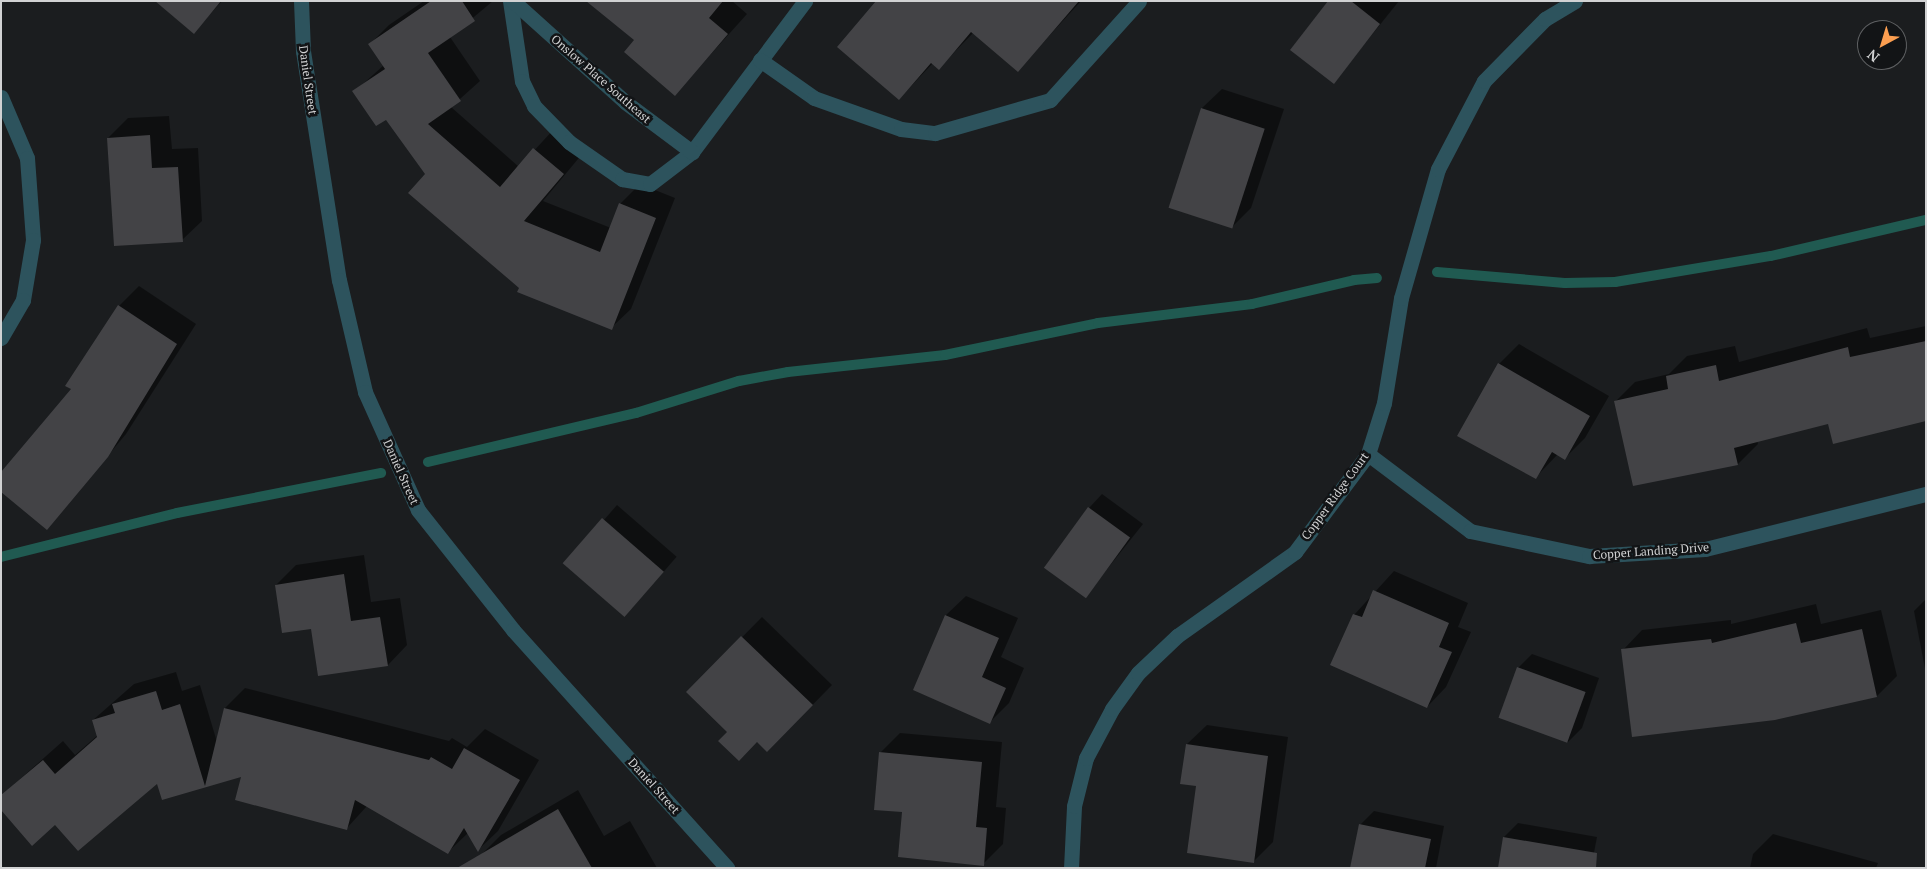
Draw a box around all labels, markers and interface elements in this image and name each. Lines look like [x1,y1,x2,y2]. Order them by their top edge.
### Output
north arrow [1857,20,1907,70]
street label: Onslow Place Southeast [548,32,654,126]
street label: Daniel Street [296,44,320,116]
text: N [1863,46,1883,67]
street label: Daniel Street [380,437,422,507]
street label: Copper Ridge Court [1298,450,1372,542]
street label: Copper Landing Drive [1593,540,1709,562]
street label: Daniel Street [625,755,683,817]

